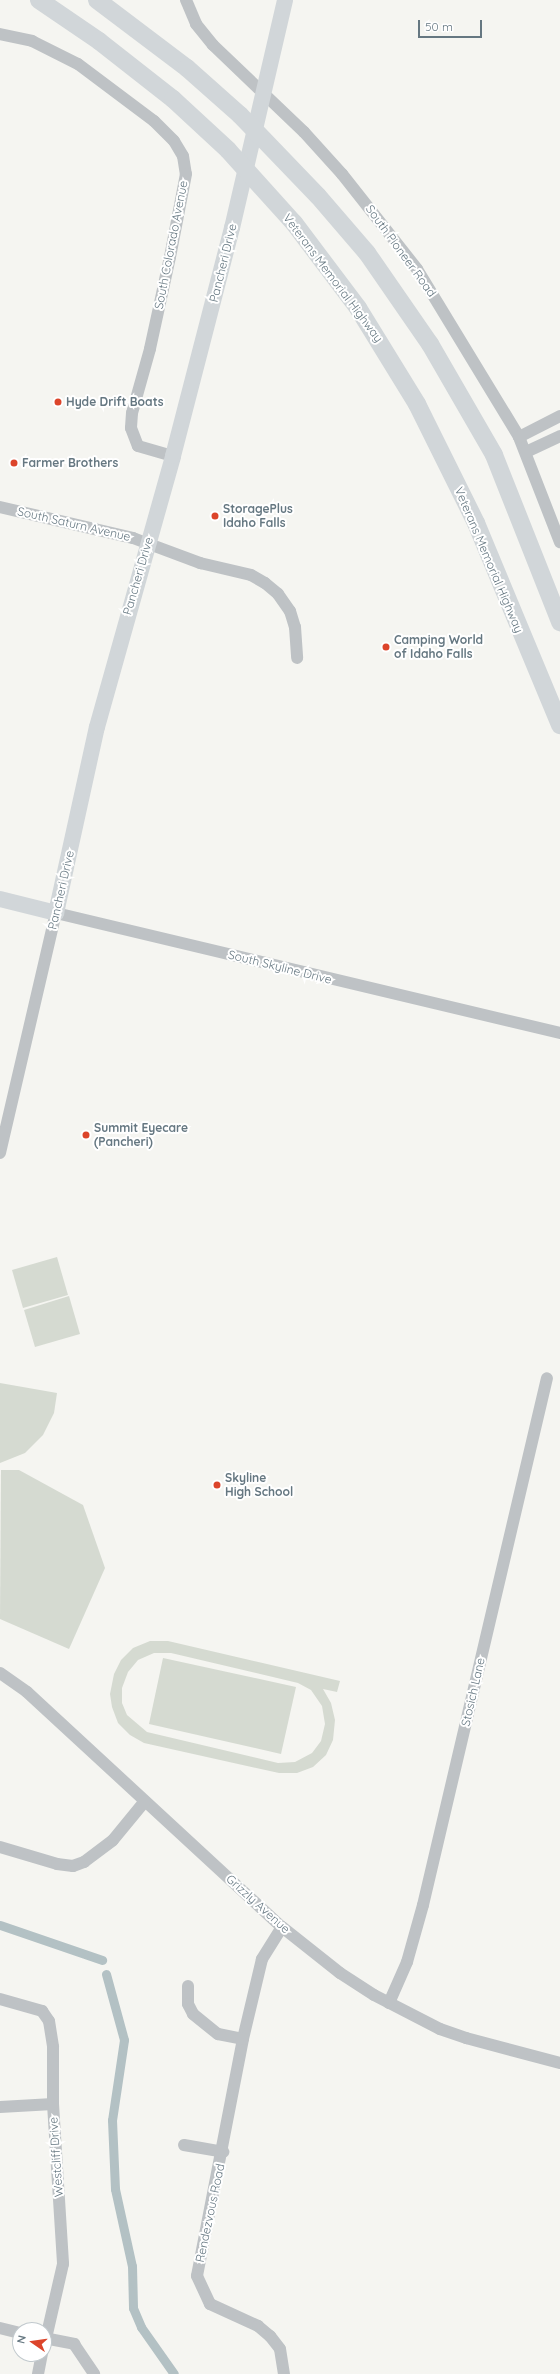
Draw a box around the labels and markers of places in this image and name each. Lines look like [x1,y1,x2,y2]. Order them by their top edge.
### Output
place label: Hyde Drift Boats [66,395,164,409]
marker: Hyde Drift Boats [53,397,63,407]
place label: Farmer Brothers [22,456,118,470]
marker: Farmer Brothers [9,458,19,468]
place label: StoragePlus Idaho Falls [223,502,293,530]
marker: StoragePlus Idaho Falls [210,511,220,521]
place label: Camping World of Idaho Falls [394,633,483,661]
marker: Camping World of Idaho Falls [381,642,391,652]
place label: Summit Eyecare (Pancheri) [94,1121,188,1149]
marker: Summit Eyecare (Pancheri) [81,1130,91,1140]
place label: Skyline High School [225,1471,293,1499]
marker: Skyline High School [212,1480,222,1490]

